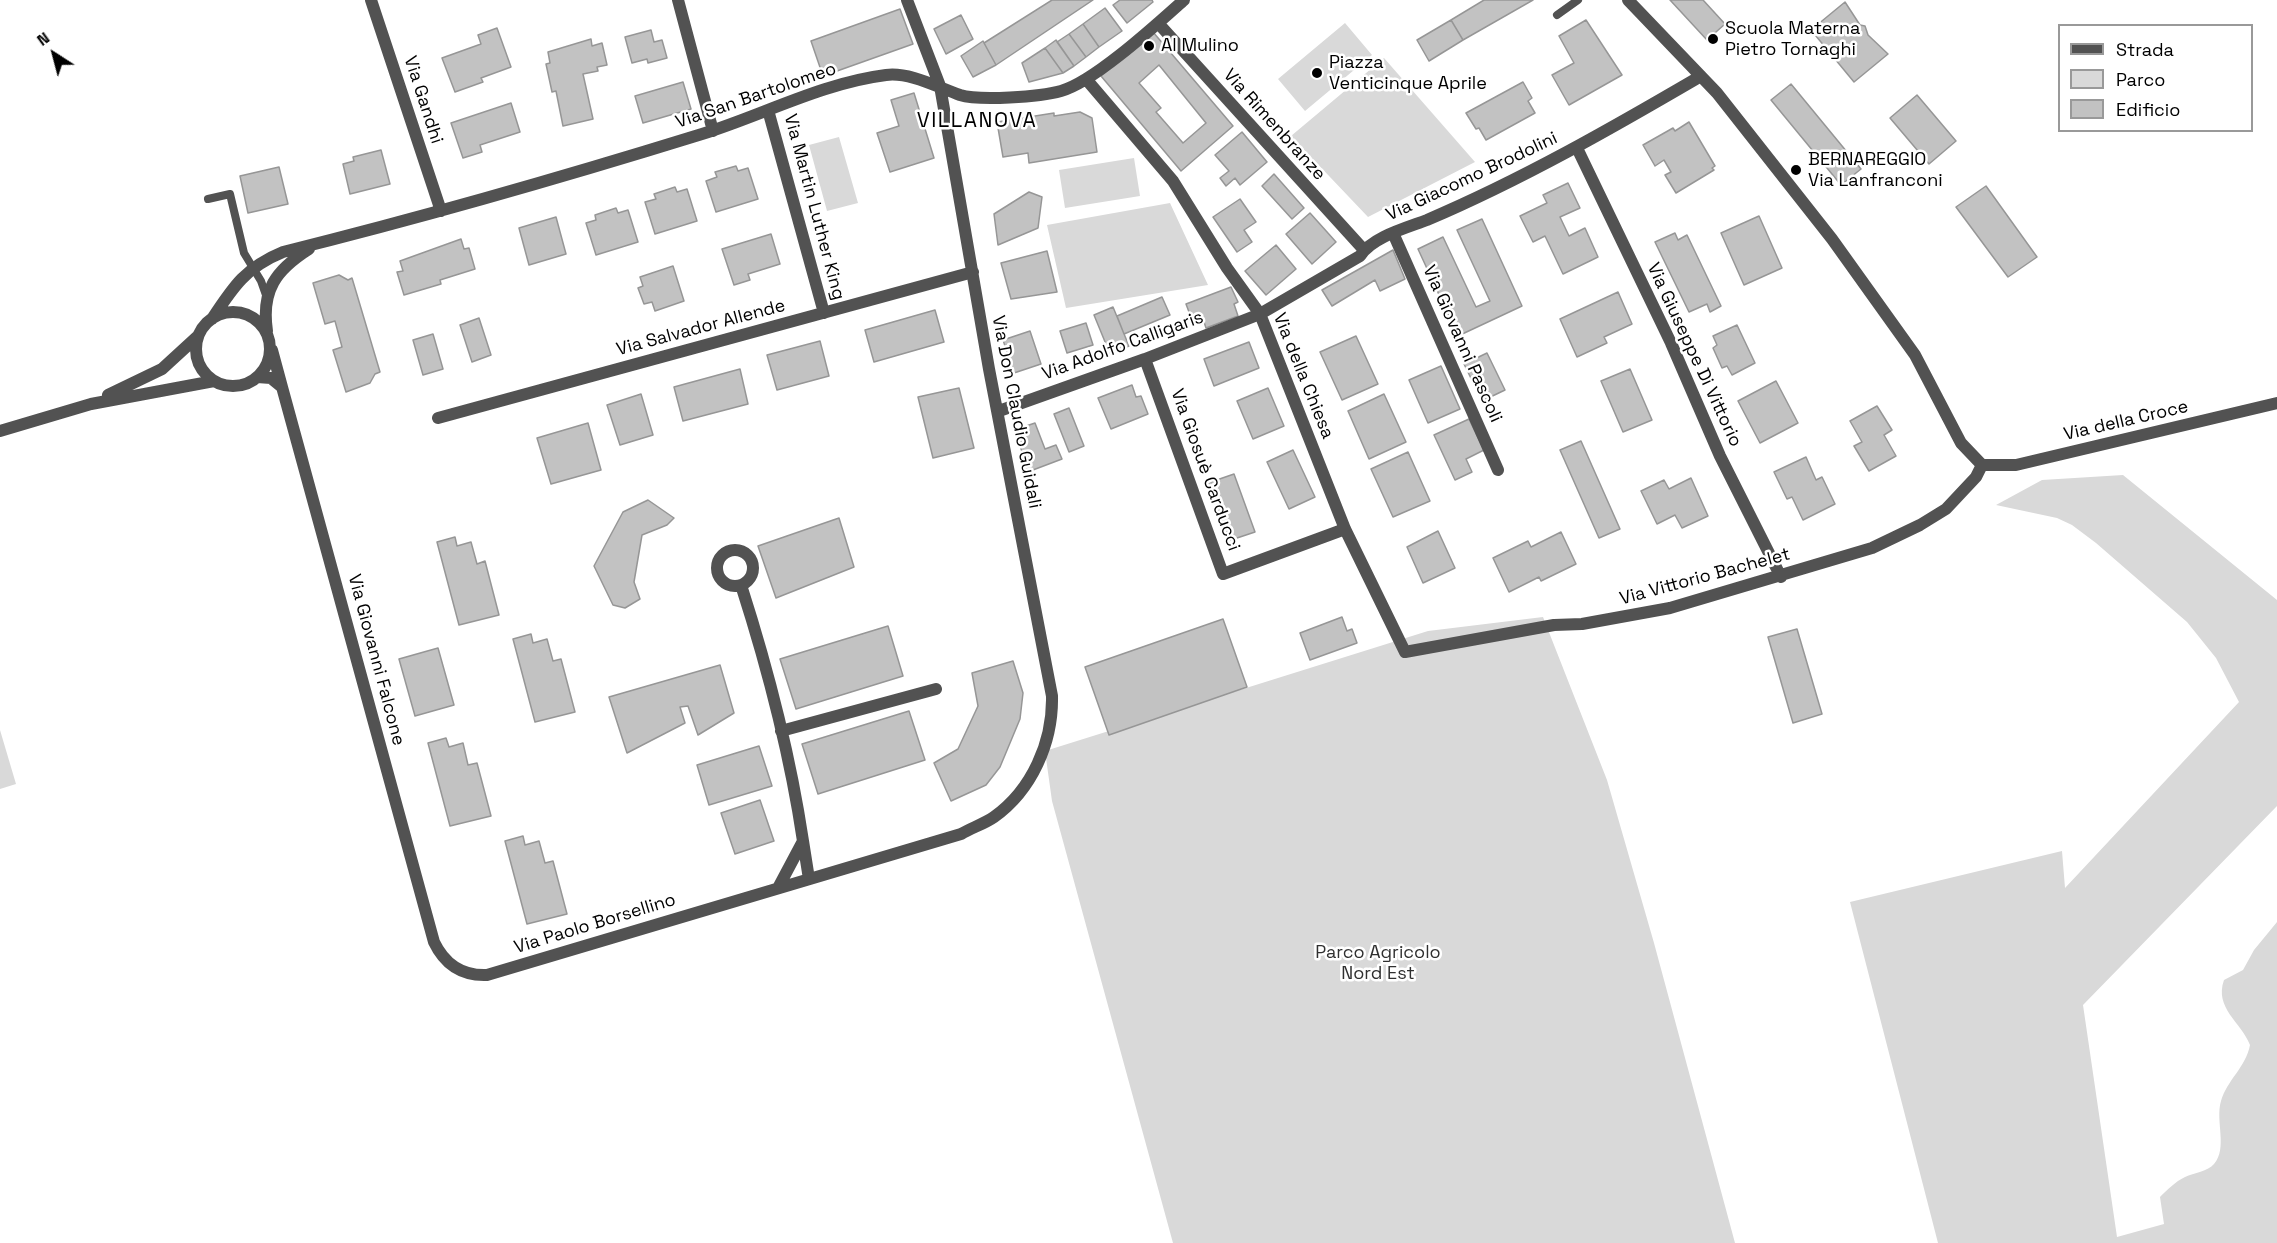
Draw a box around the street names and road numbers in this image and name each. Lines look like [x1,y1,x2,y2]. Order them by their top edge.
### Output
street label: Via Gandhi [399,53,447,147]
street label: Via San Bartolomeo [673,58,839,134]
street label: Via Rimenbranze [1218,65,1330,185]
street label: Via Martin Luther King [779,112,849,302]
street label: Via Giacomo Brodolini [1383,128,1561,226]
street label: Via Giuseppe Di Vittorio [1642,260,1746,450]
street label: Via Giovanni Pascoli [1418,262,1506,426]
street label: Via Salvador Allende [614,295,788,361]
street label: Via Adolfo Calligaris [1039,307,1207,385]
street label: Via della Chiesa [1268,310,1338,442]
street label: Via Don Claudio Guidali [987,314,1045,510]
street label: Via Giosuè Carducci [1166,386,1244,554]
street label: Via della Croce [2062,396,2190,446]
street label: Via Vittorio Bachelet [1617,544,1793,610]
street label: Via Giovanni Falcone [343,572,409,748]
street label: Via Paolo Borsellino [512,889,678,959]

